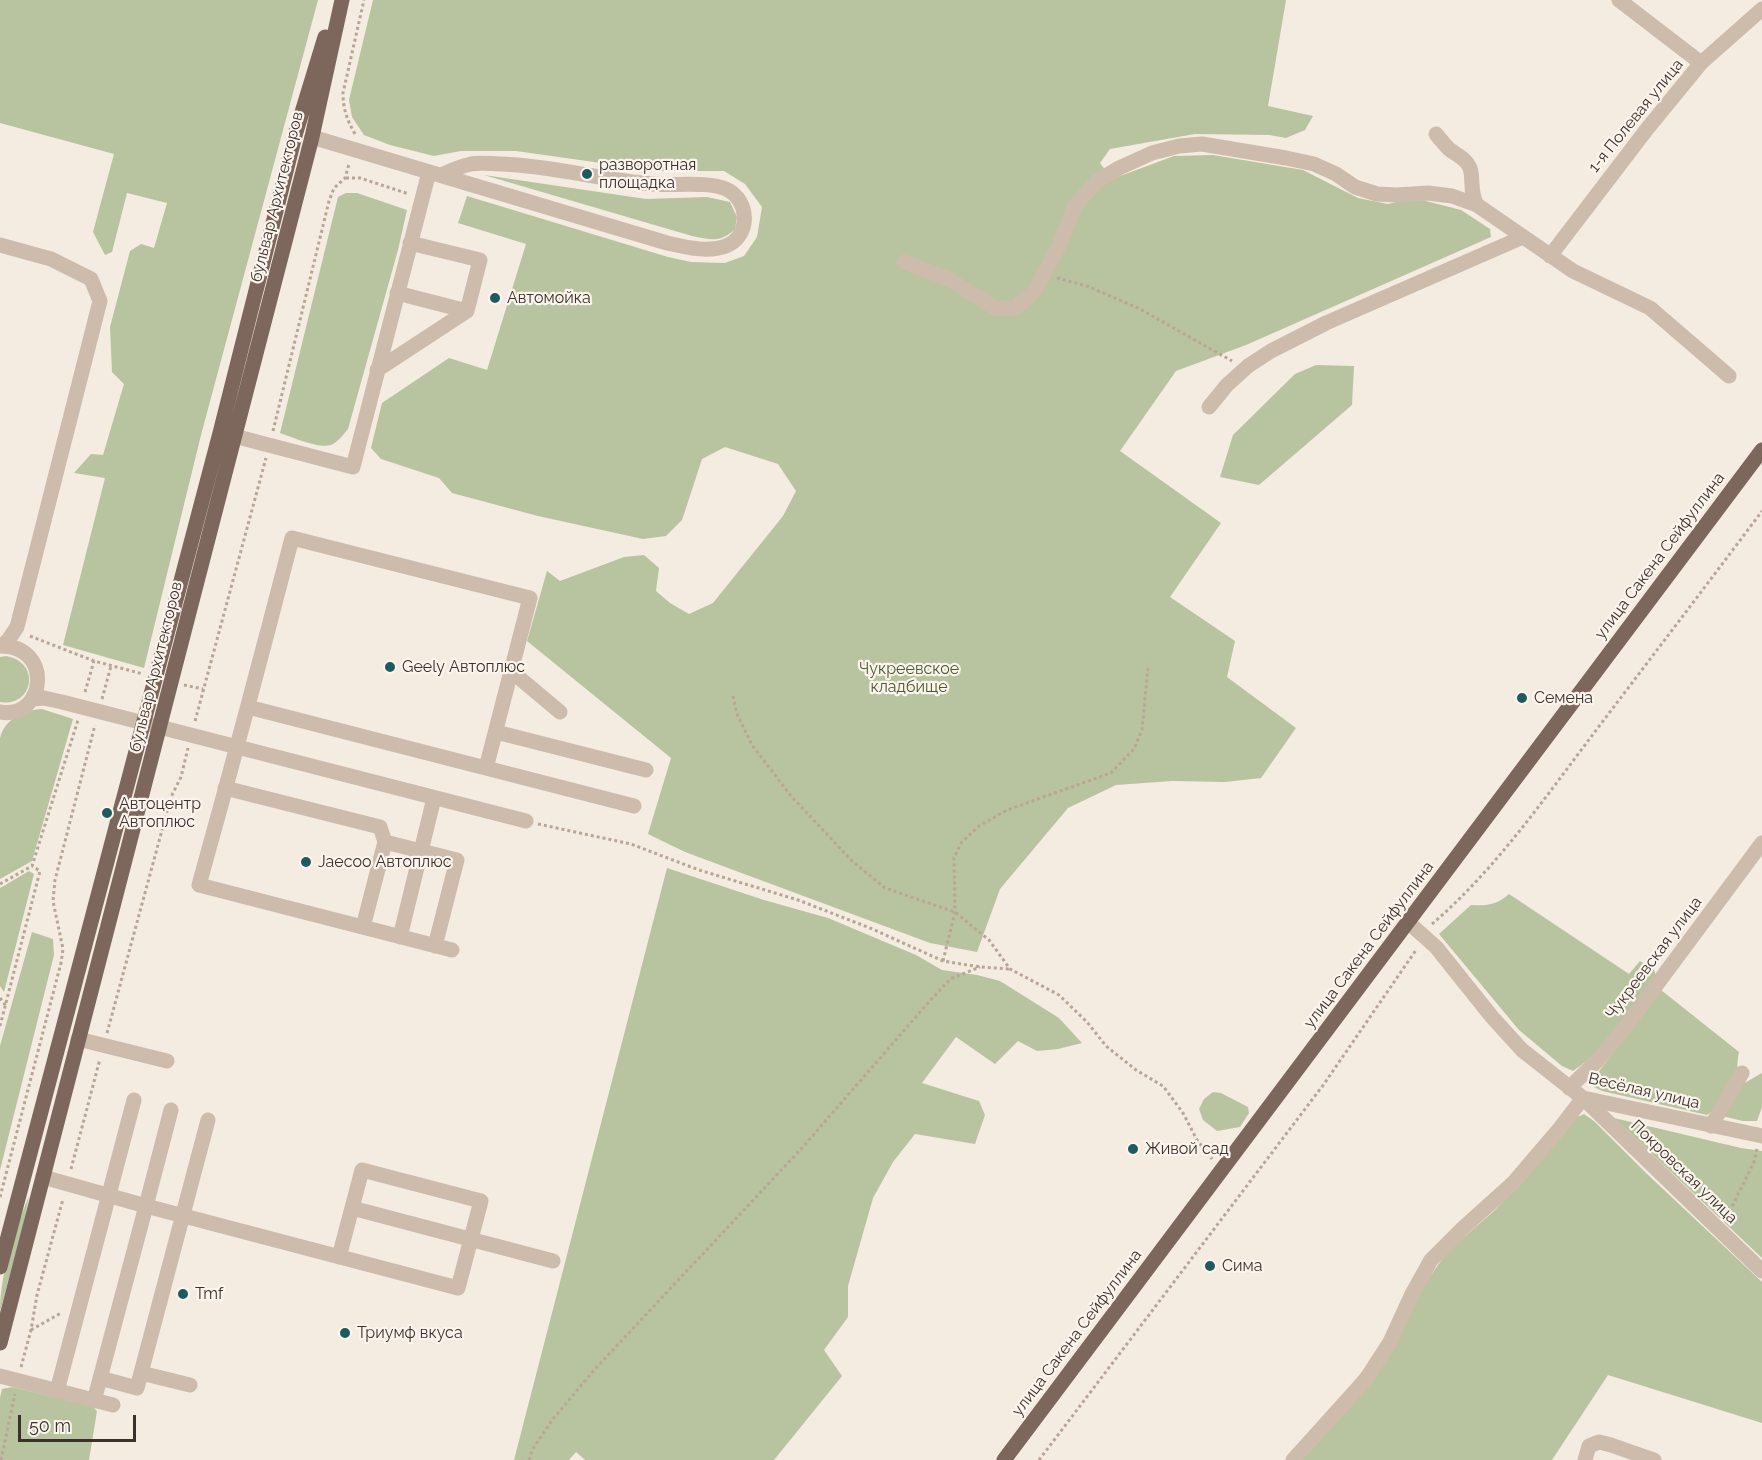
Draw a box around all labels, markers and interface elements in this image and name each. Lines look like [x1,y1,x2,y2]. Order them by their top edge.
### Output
street label: 1-я Полевая улица [1584,56,1688,176]
street label: бульвар Архитекторов [247,110,307,284]
place label: разворотная площадка [599,155,696,193]
marker: разворотная площадка [580,167,594,181]
place label: Автомойка [507,288,591,308]
marker: Автомойка [488,291,502,305]
street label: улица Сакена Сейфуллина [1591,469,1729,643]
street label: бульвар Архитекторов [126,580,186,754]
place label: Geely Автоплюс [402,657,525,677]
park label: Чукреевское кладбище [859,659,959,697]
marker: Geely Автоплюс [383,660,397,674]
place label: Семена [1534,688,1593,708]
marker: Семена [1515,691,1529,705]
place label: Автоцентр Автоплюс [119,794,201,832]
marker: Автоцентр Автоплюс [100,806,114,820]
place label: Jaecoo Автоплюс [318,852,451,872]
marker: Jaecoo Автоплюс [299,855,313,869]
street label: улица Сакена Сейфуллина [1300,858,1438,1032]
street label: Чукреевская улица [1602,893,1706,1023]
street label: Весёлая улица [1586,1069,1702,1113]
street label: Покровская улица [1627,1116,1741,1228]
place label: Живой сад [1145,1139,1229,1159]
marker: Живой сад [1126,1142,1140,1156]
street label: улица Сакена Сейфуллина [1008,1246,1146,1420]
place label: Сима [1222,1256,1262,1276]
marker: Сима [1203,1259,1217,1273]
place label: Tmf [195,1284,223,1304]
marker: Tmf [176,1287,190,1301]
place label: Триумф вкуса [357,1323,463,1343]
marker: Триумф вкуса [338,1326,352,1340]
scale bar [21,1403,140,1441]
text: 50 m [29,1415,71,1436]

